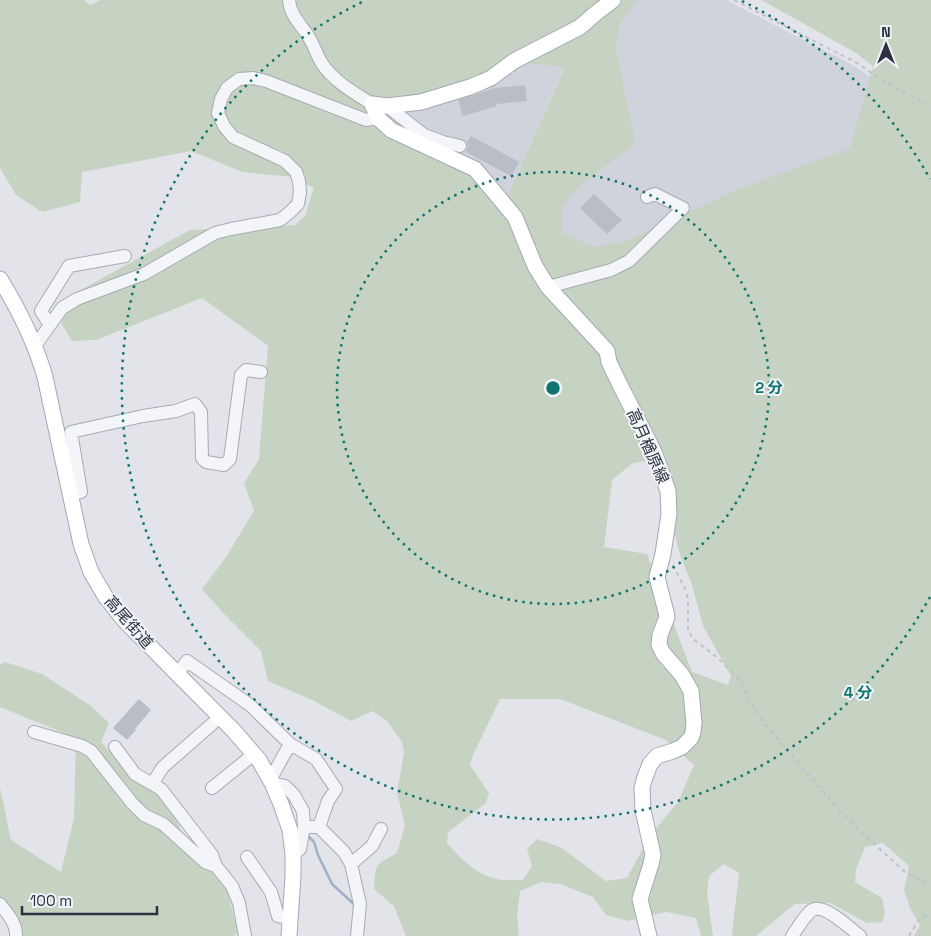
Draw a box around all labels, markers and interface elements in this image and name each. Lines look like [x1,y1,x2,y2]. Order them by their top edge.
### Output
north arrow [861,20,911,70]
text: N [881,23,891,41]
text: 2 分 [755,378,783,397]
centre of rings [544,379,562,397]
street label: 高月楢原線 [622,405,674,487]
street label: 高尾街道 [100,591,158,653]
text: 4 分 [844,683,872,702]
scale bar [22,884,158,916]
text: 100 m [30,891,72,910]

